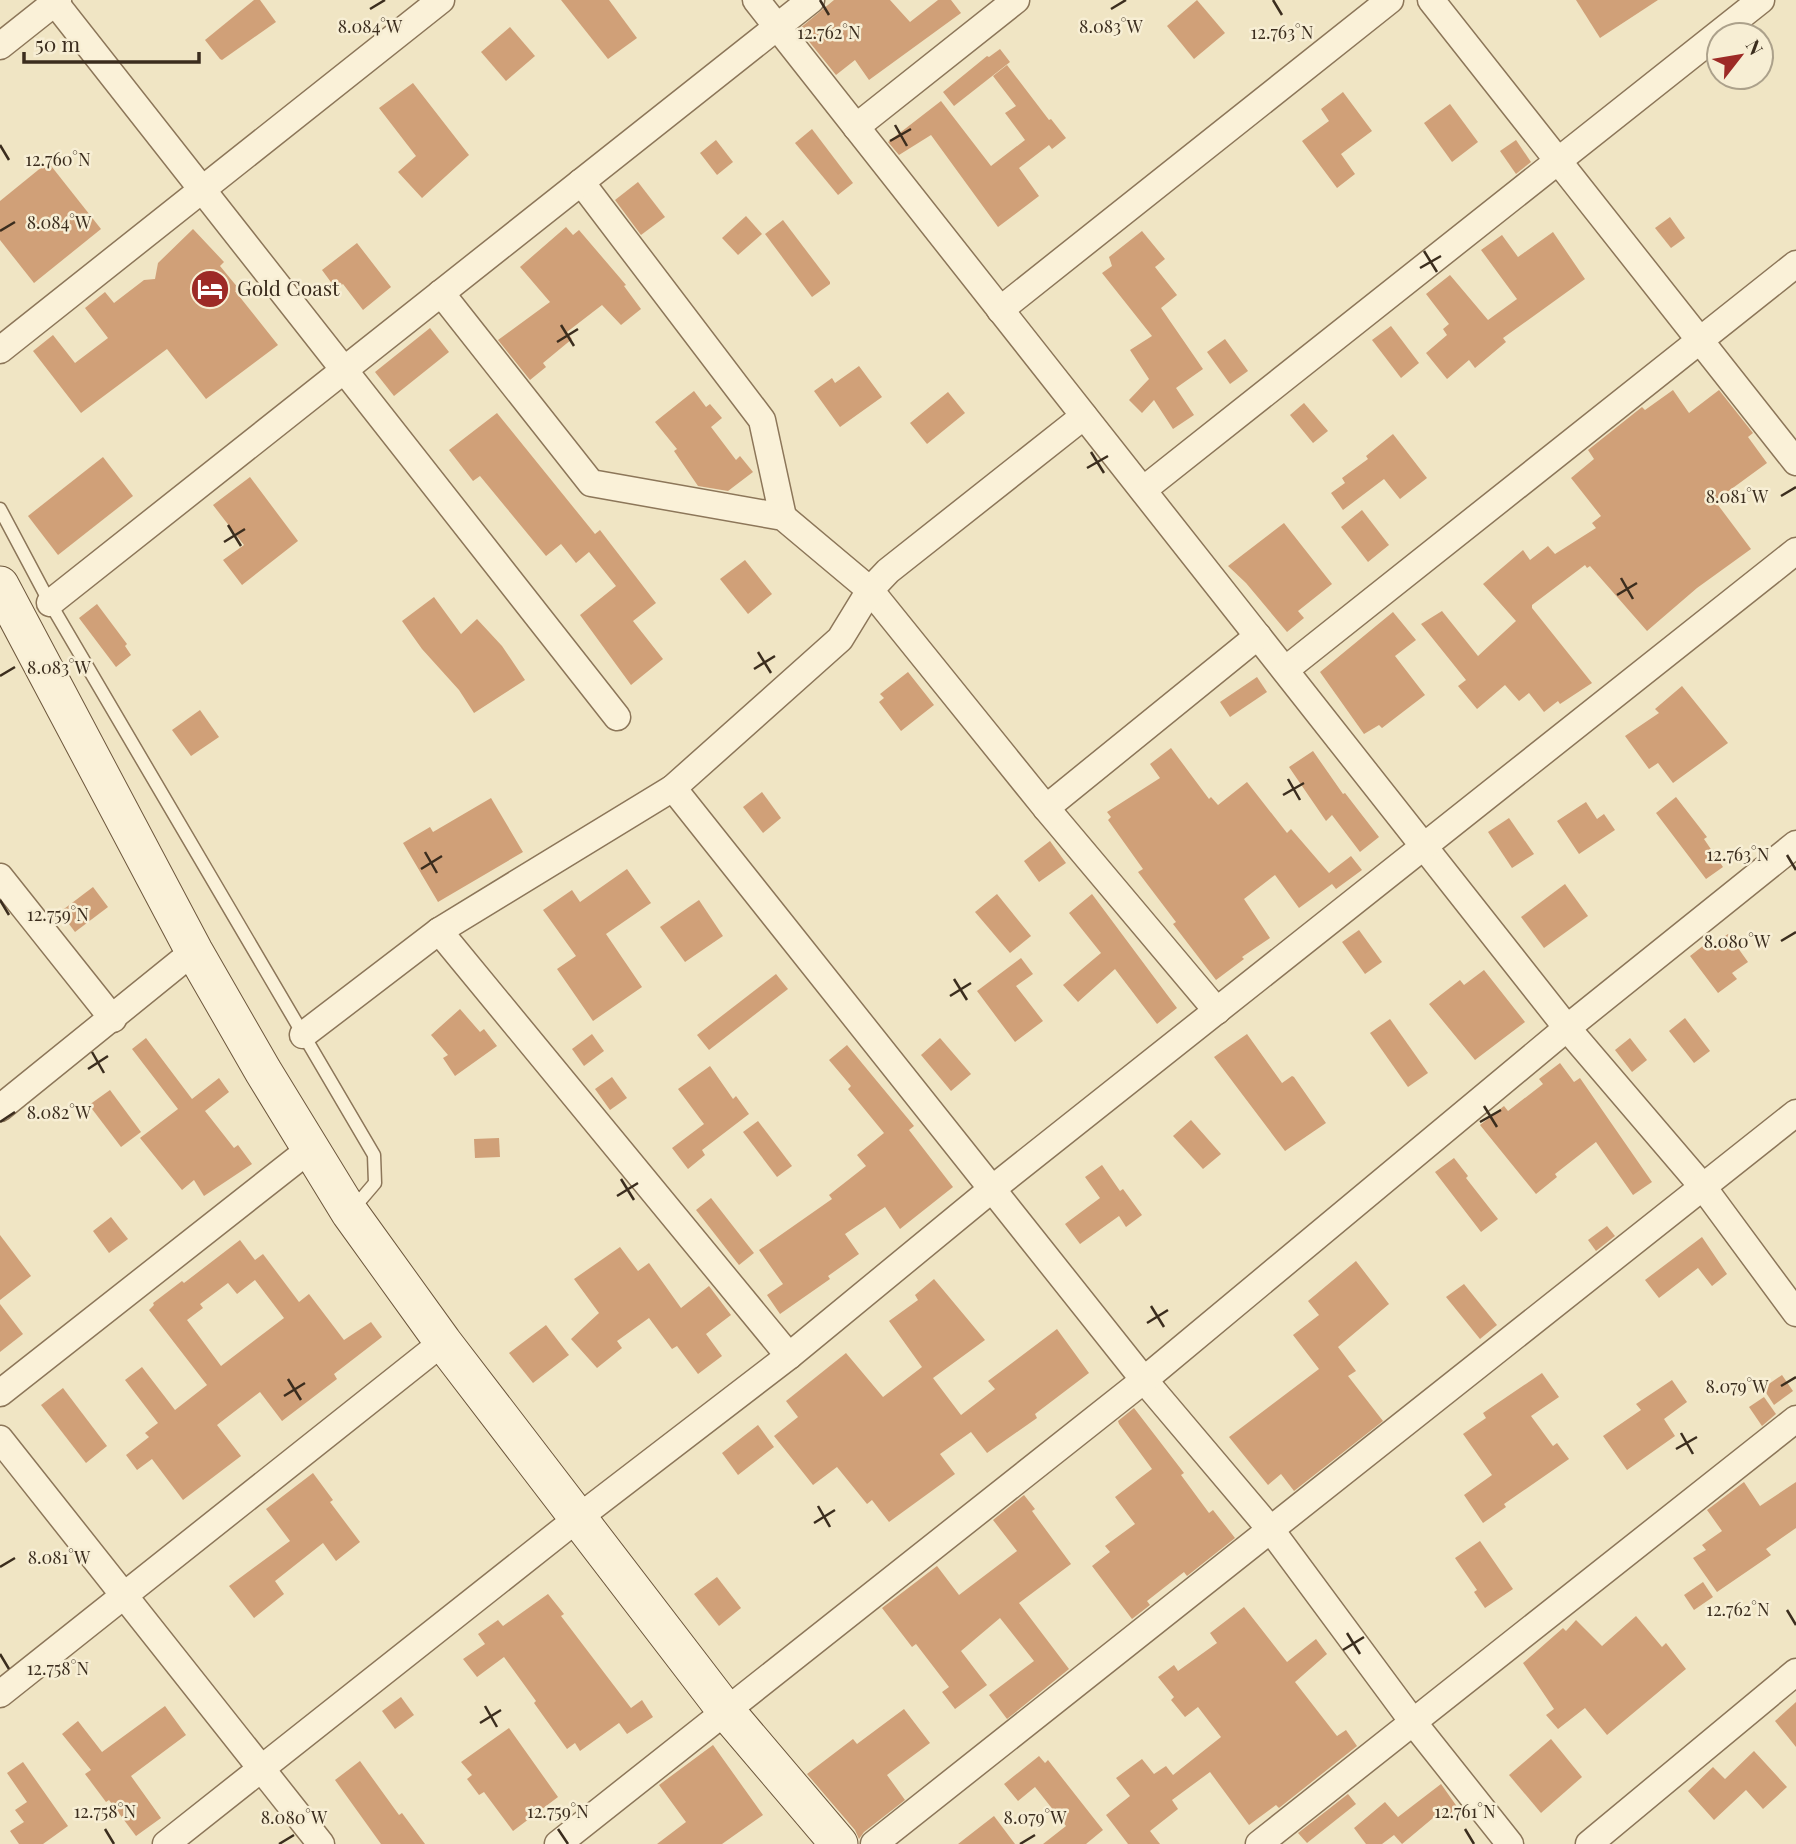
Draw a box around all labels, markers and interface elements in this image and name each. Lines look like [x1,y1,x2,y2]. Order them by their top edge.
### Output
text: 8.084°W [338,14,403,38]
text: 8.083°W [1079,14,1144,38]
text: 12.762°N [797,20,861,44]
text: 12.763°N [1251,20,1314,44]
scale bar [24,21,200,65]
north arrow [1705,21,1775,91]
text: 50 m [35,29,81,57]
text: N [1741,34,1770,60]
text: 12.760°N [25,147,91,171]
text: 8.084°W [27,210,92,234]
hotel icon: Gold Coast [189,268,231,310]
place label: Gold Coast [237,273,340,301]
text: 8.081°W [1706,484,1769,508]
text: 8.083°W [27,655,92,679]
text: 12.763°N [1707,842,1770,866]
text: 12.759°N [27,902,89,926]
text: 8.080°W [1704,929,1771,953]
text: 8.082°W [27,1100,92,1124]
text: 8.079°W [1706,1374,1769,1398]
text: 8.081°W [28,1545,91,1569]
text: 12.762°N [1706,1597,1770,1621]
text: 12.758°N [27,1656,90,1680]
text: 12.758°N [74,1799,137,1823]
text: 12.759°N [527,1799,589,1823]
text: 12.761°N [1434,1799,1496,1823]
text: 8.080°W [261,1805,328,1829]
text: 8.079°W [1004,1805,1067,1829]

